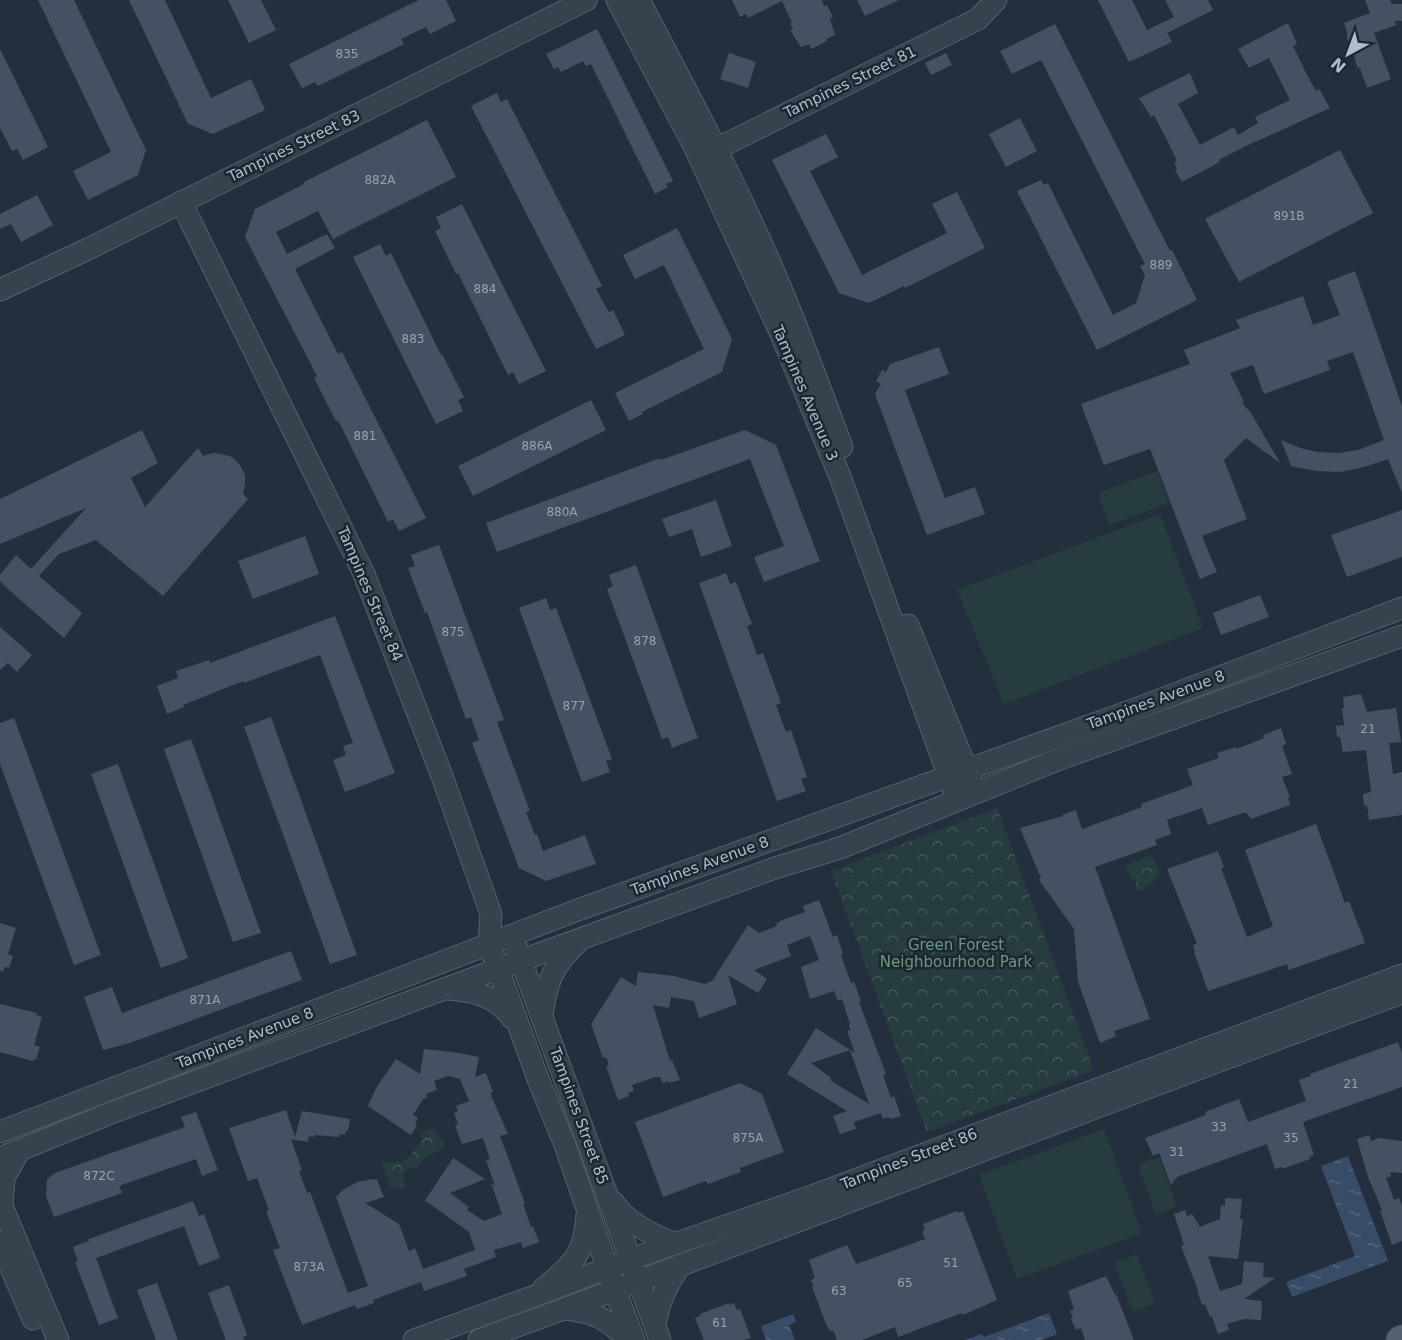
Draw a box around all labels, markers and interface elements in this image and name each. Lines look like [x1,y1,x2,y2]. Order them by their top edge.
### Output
north arrow [1318,24,1378,84]
street label: Tampines Street 81 [780,42,919,122]
house number: 835 [336,47,358,61]
text: N [1327,53,1350,77]
street label: Tampines Street 83 [224,106,363,186]
house number: 882A [364,173,396,187]
house number: 891B [1273,209,1305,223]
house number: 889 [1150,258,1172,272]
house number: 884 [474,282,496,296]
street label: Tampines Avenue 3 [768,322,842,464]
house number: 883 [402,332,424,346]
house number: 881 [354,429,376,443]
house number: 886A [521,439,553,453]
house number: 880A [546,505,578,519]
street label: Tampines Street 84 [333,523,407,664]
house number: 875 [442,625,464,639]
house number: 878 [634,634,656,648]
street label: Tampines Avenue 8 [1084,667,1227,734]
house number: 877 [563,699,585,713]
house number: 21 [1360,722,1376,736]
street label: Tampines Avenue 8 [628,833,771,900]
park label: Green Forest Neighbourhood Park [880,936,1032,971]
house number: 871A [189,993,221,1007]
street label: Tampines Avenue 8 [173,1004,316,1073]
street label: Tampines Street 85 [545,1044,612,1187]
house number: 21 [1343,1077,1359,1091]
house number: 33 [1211,1120,1227,1134]
street label: Tampines Street 86 [837,1125,980,1194]
house number: 875A [732,1131,764,1145]
house number: 35 [1283,1131,1299,1145]
house number: 31 [1169,1145,1185,1159]
house number: 872C [83,1169,115,1183]
house number: 51 [943,1256,959,1270]
house number: 873A [293,1260,325,1274]
house number: 65 [897,1276,913,1290]
house number: 63 [831,1284,847,1298]
house number: 61 [712,1316,728,1330]

